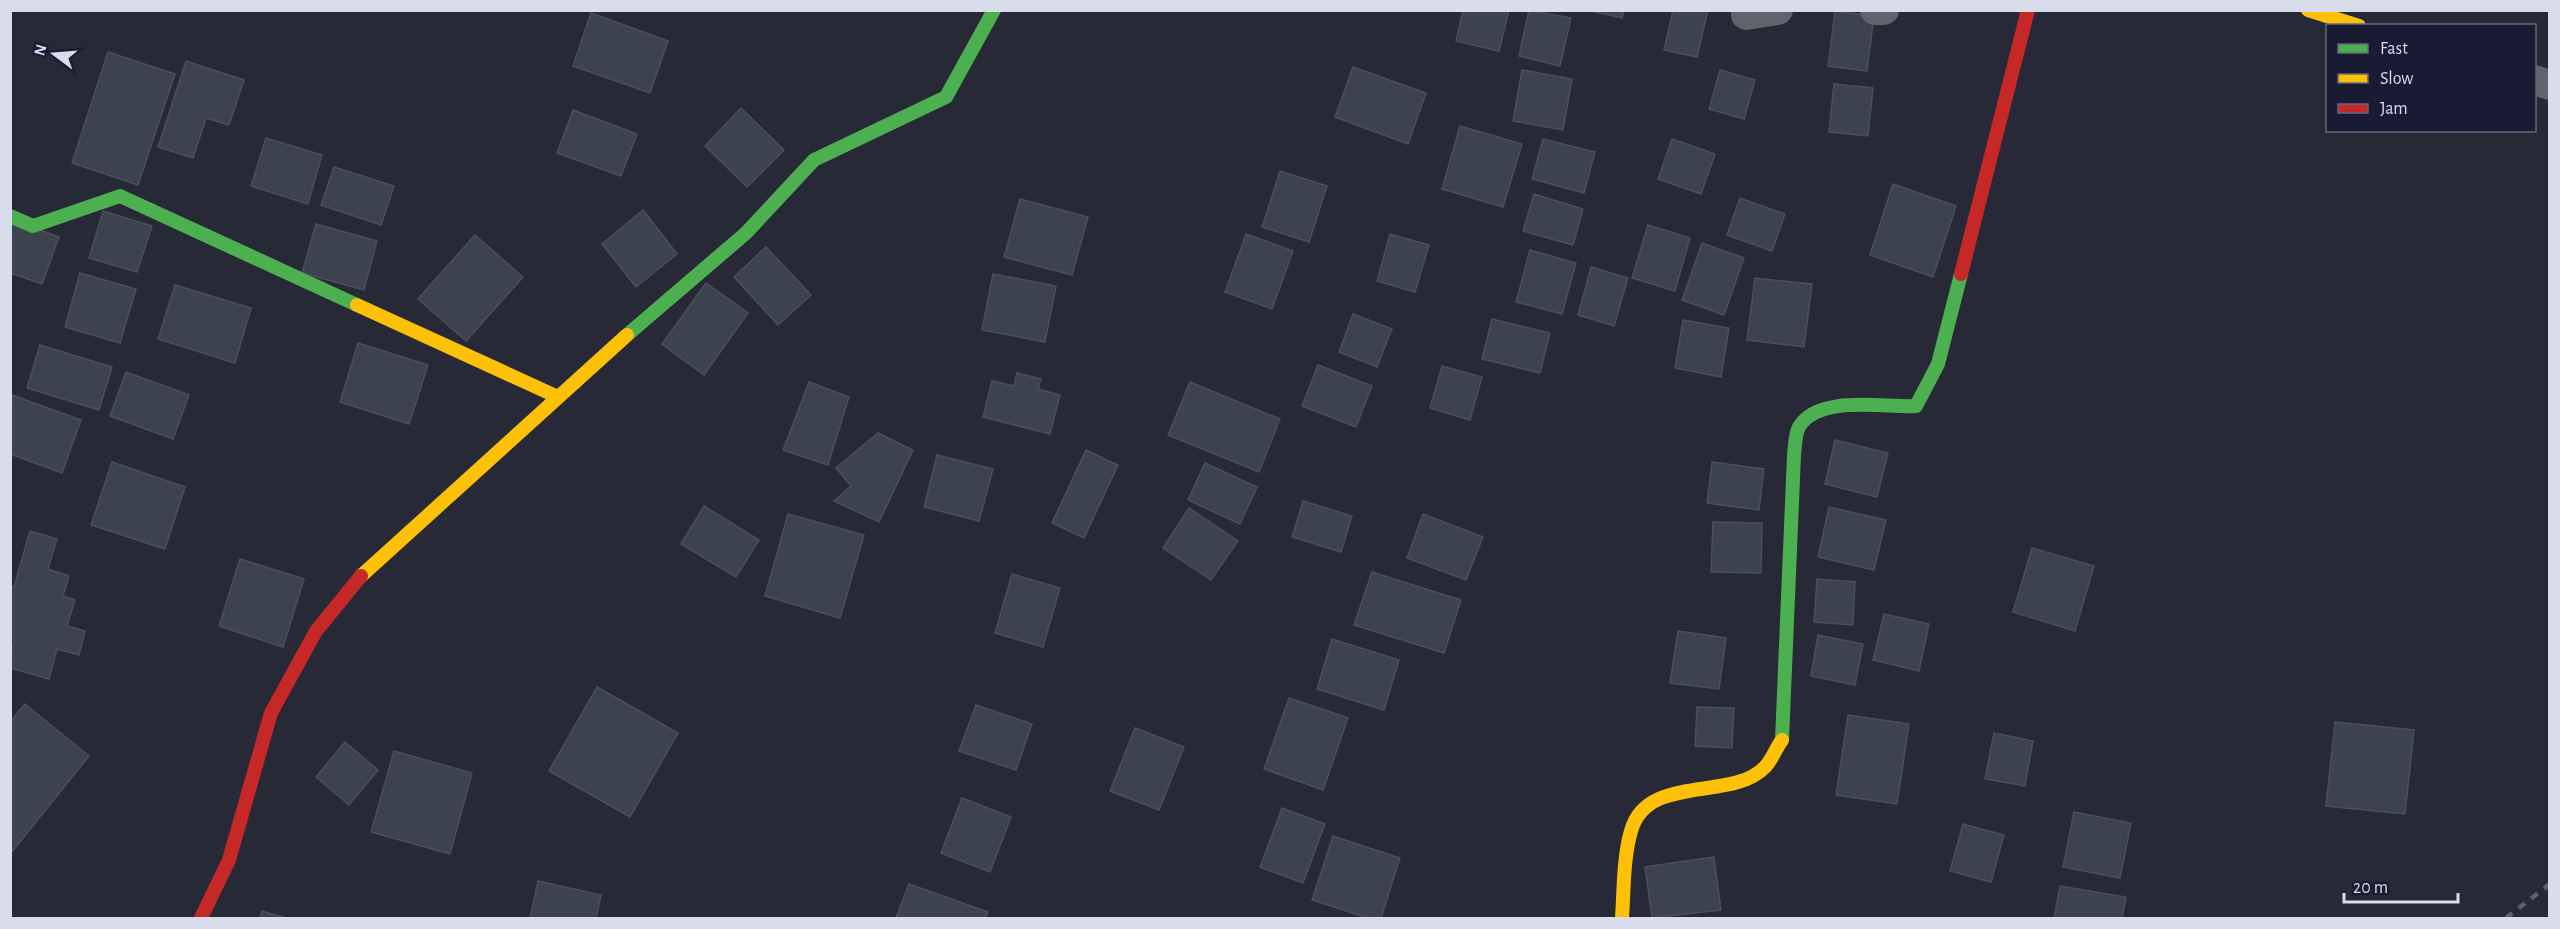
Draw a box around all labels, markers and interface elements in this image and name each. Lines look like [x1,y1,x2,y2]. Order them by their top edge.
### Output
north arrow [24,24,84,84]
legend [2326,24,2536,132]
text: Fast [2380,40,2408,58]
text: N [31,43,50,58]
text: Slow [2380,70,2413,88]
text: Jam [2380,100,2408,118]
scale bar [2344,866,2458,904]
text: 20 m [2353,879,2388,897]

